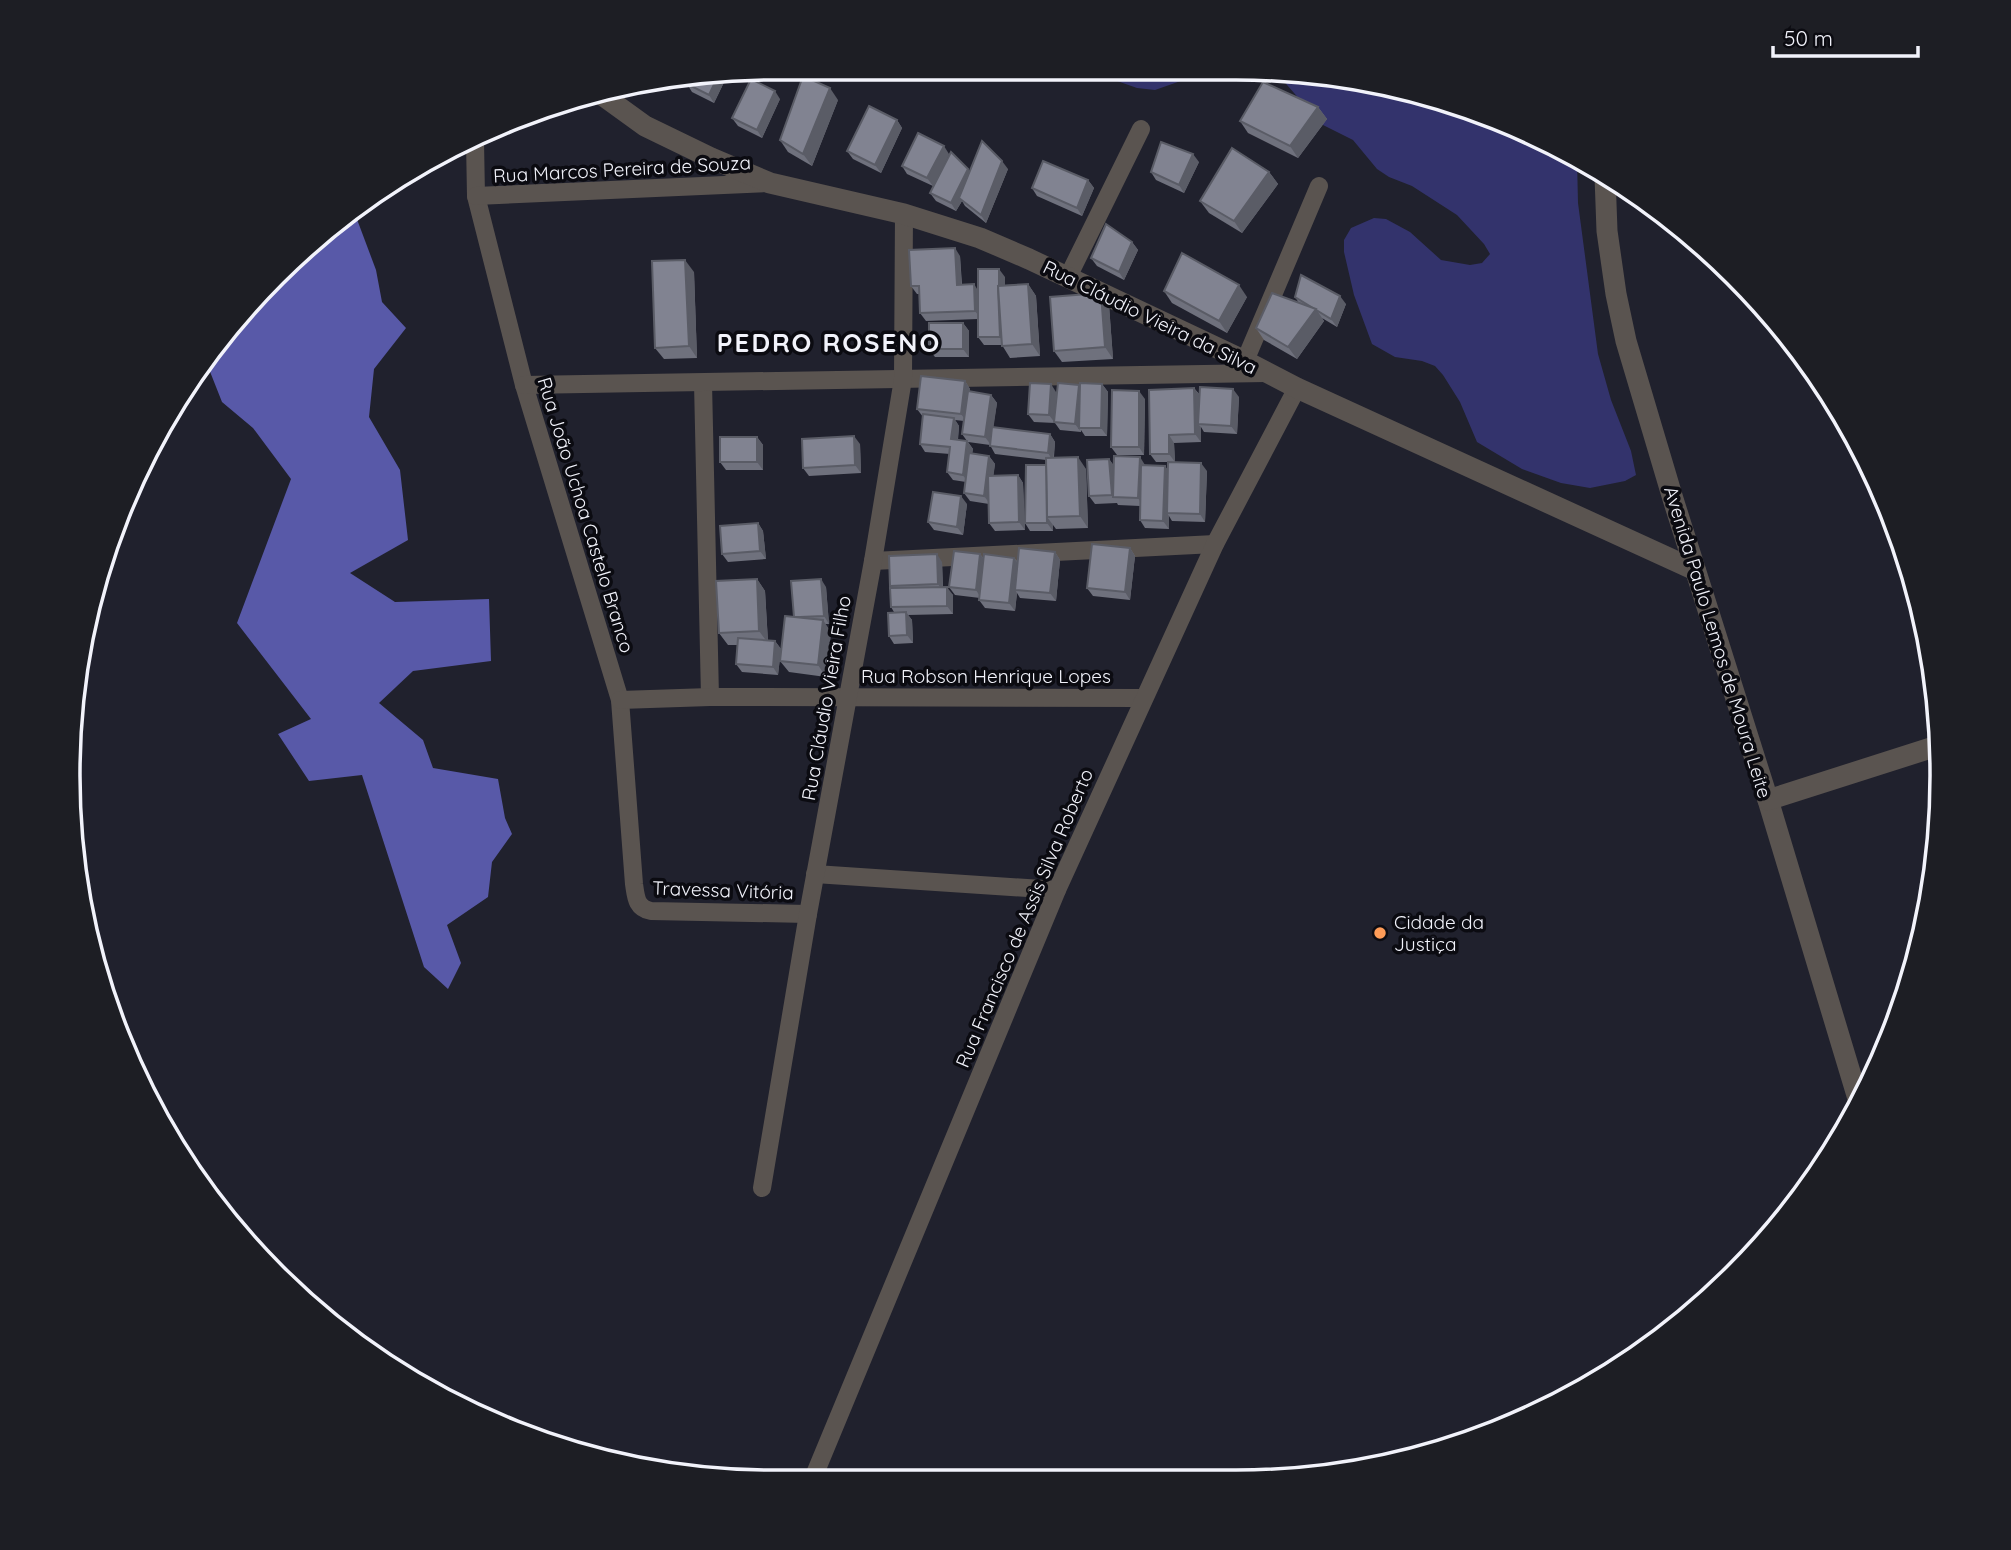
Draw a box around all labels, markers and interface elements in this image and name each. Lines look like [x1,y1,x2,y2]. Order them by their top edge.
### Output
scale bar [1773,14,1918,58]
text: 50 m [1784,25,1833,51]
street label: Rua Marcos Pereira de Souza [493,150,751,188]
street label: Rua Cláudio Vieira da Silva [1039,255,1261,379]
district label: PEDRO ROSENO [717,326,941,359]
street label: Rua João Uchoa Castelo Branco [533,374,639,656]
street label: Avenida Paulo Lemos de Moura Leite [1659,483,1777,801]
street label: Rua Cláudio Vieira Filho [796,594,856,802]
street label: Rua Robson Henrique Lopes [861,664,1111,688]
street label: Rua Francisco de Assis Silva Roberto [950,765,1098,1071]
street label: Travessa Vitória [652,876,794,904]
place label: Cidade da Justiça [1394,910,1484,956]
marker: Cidade da Justiça [1372,925,1388,941]

